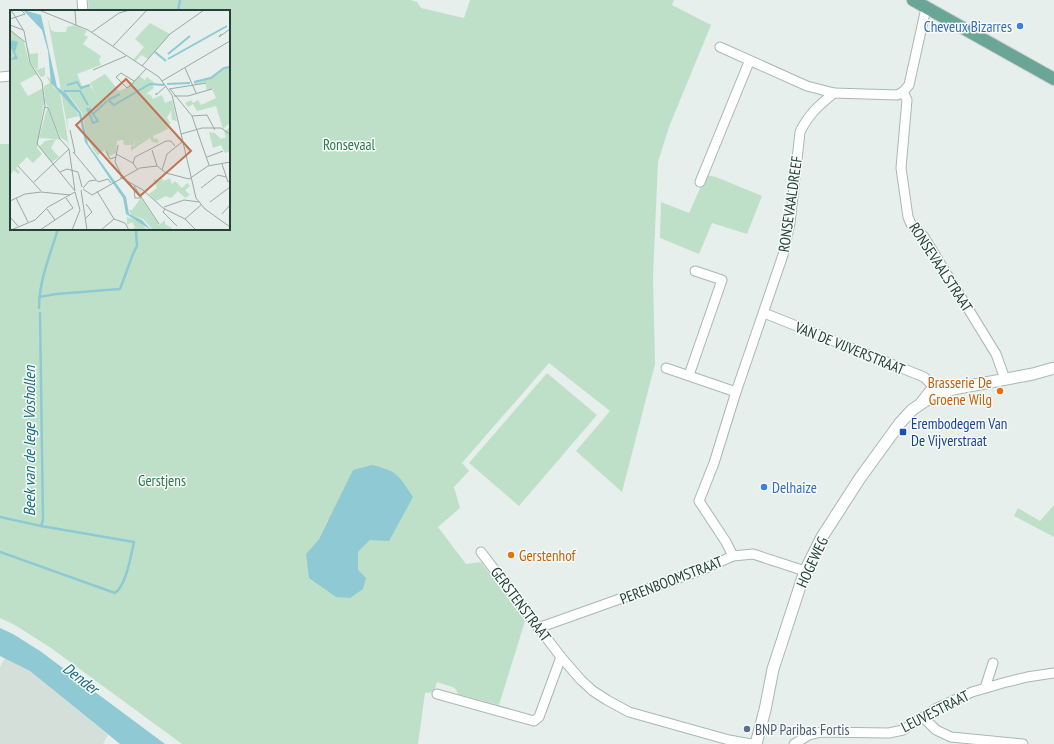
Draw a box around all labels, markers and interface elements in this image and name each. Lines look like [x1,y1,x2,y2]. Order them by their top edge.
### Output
inset map [10,10,230,230]
place label: Cheveux Bizarres [924,17,1012,36]
marker: Cheveux Bizarres [1015,21,1025,31]
park label: Ronsevaal [323,135,376,154]
street label: RONSEVAALDREEF [774,155,806,253]
street label: RONSEVAALSTRAAT [905,219,977,316]
street label: VAN DE VIJVERSTRAAT [791,317,908,379]
water label: Beek van de lege Voshollen [19,365,39,516]
place label: Brasserie De Groene Wilg [928,373,992,409]
marker: Brasserie De Groene Wilg [995,386,1005,396]
place label: Erembodegem Van De Vijverstraat [911,414,1007,450]
marker: Erembodegem Van De Vijverstraat [898,427,908,437]
park label: Gerstjens [138,471,186,490]
place label: Delhaize [772,478,817,497]
marker: Delhaize [759,482,769,492]
street label: HOGEWEG [792,534,832,590]
place label: Gerstenhof [519,546,576,565]
marker: Gerstenhof [506,550,516,560]
street label: PERENBOOMSTRAAT [617,552,725,608]
street label: GERSTENSTRAAT [487,563,555,645]
water label: Dender [59,658,105,700]
street label: LEUVESTRAAT [898,686,973,736]
place label: BNP Paribas Fortis [755,720,850,739]
marker: BNP Paribas Fortis [742,724,752,734]

